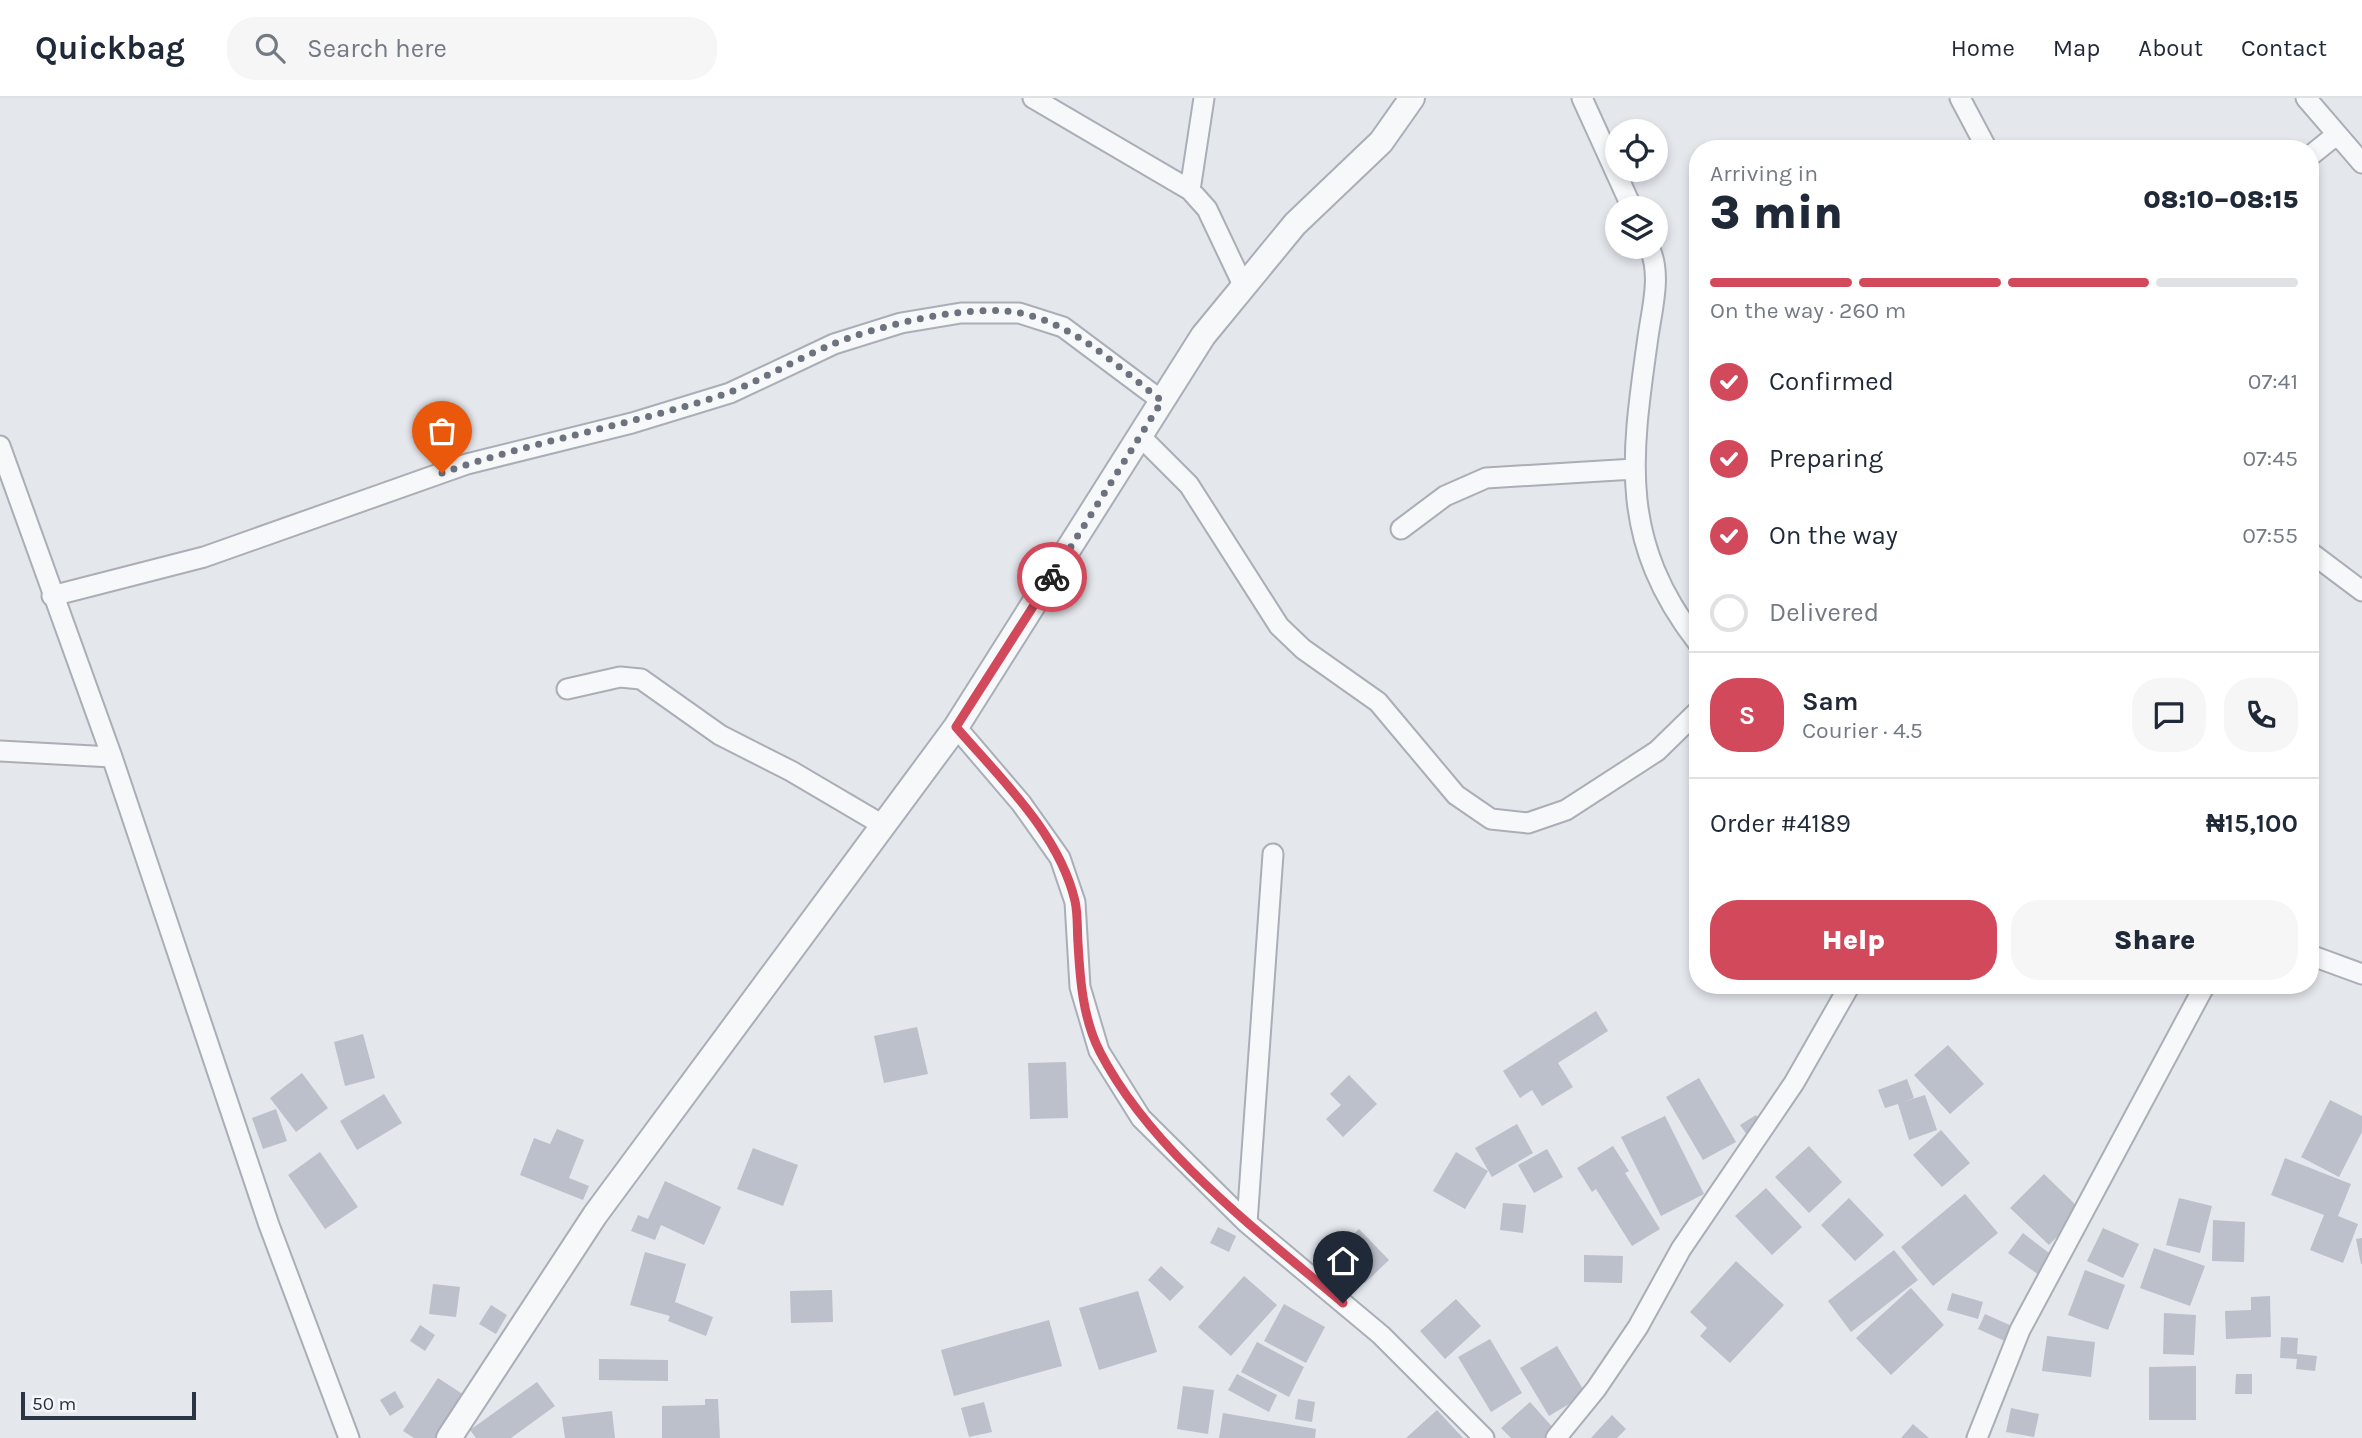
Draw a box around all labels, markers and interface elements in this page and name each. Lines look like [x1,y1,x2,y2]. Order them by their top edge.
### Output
search box [227,17,717,80]
text: Quickbag [35,29,185,67]
icon: search [251,29,289,67]
text: Search here [307,33,447,64]
text: Home [1951,34,2015,62]
text: Map [2053,34,2100,62]
text: About [2138,34,2203,62]
text: Contact [2241,34,2327,62]
map controls [1605,119,1668,259]
button: locate [1605,119,1668,182]
text: Arriving in [1710,160,1818,187]
text: 08:10–08:15 [2143,184,2298,215]
text: 3 min [1710,186,1843,240]
button: layers [1605,196,1668,259]
text: On the way · 260 m [1710,297,1906,324]
icon: check [1710,363,1748,401]
text: Confirmed [1769,366,1894,397]
text: 07:41 [2248,368,2298,395]
pin [412,401,472,473]
icon: bag [423,412,461,450]
icon: check [1710,440,1748,478]
text: Preparing [1769,443,1883,474]
text: 07:45 [2242,445,2298,472]
icon: check [1710,517,1748,555]
text: On the way [1769,520,1898,551]
text: 07:55 [2242,522,2298,549]
courier [1017,542,1087,612]
icon: bike [1033,558,1071,596]
text: Delivered [1769,597,1879,628]
button: chat [2132,678,2206,752]
button: phone [2224,678,2298,752]
text: Sam [1802,686,1858,717]
text: S [1739,700,1755,731]
text: Courier · 4.5 [1802,717,1923,744]
text: Order #4189 [1710,808,1851,839]
text: ₦15,100 [2206,808,2298,839]
button: Help [1710,900,1997,980]
button: Share [2011,900,2298,980]
pin [1313,1231,1373,1303]
icon: home [1324,1242,1362,1280]
scale bar [21,1389,196,1421]
text: 50 m [32,1393,76,1415]

